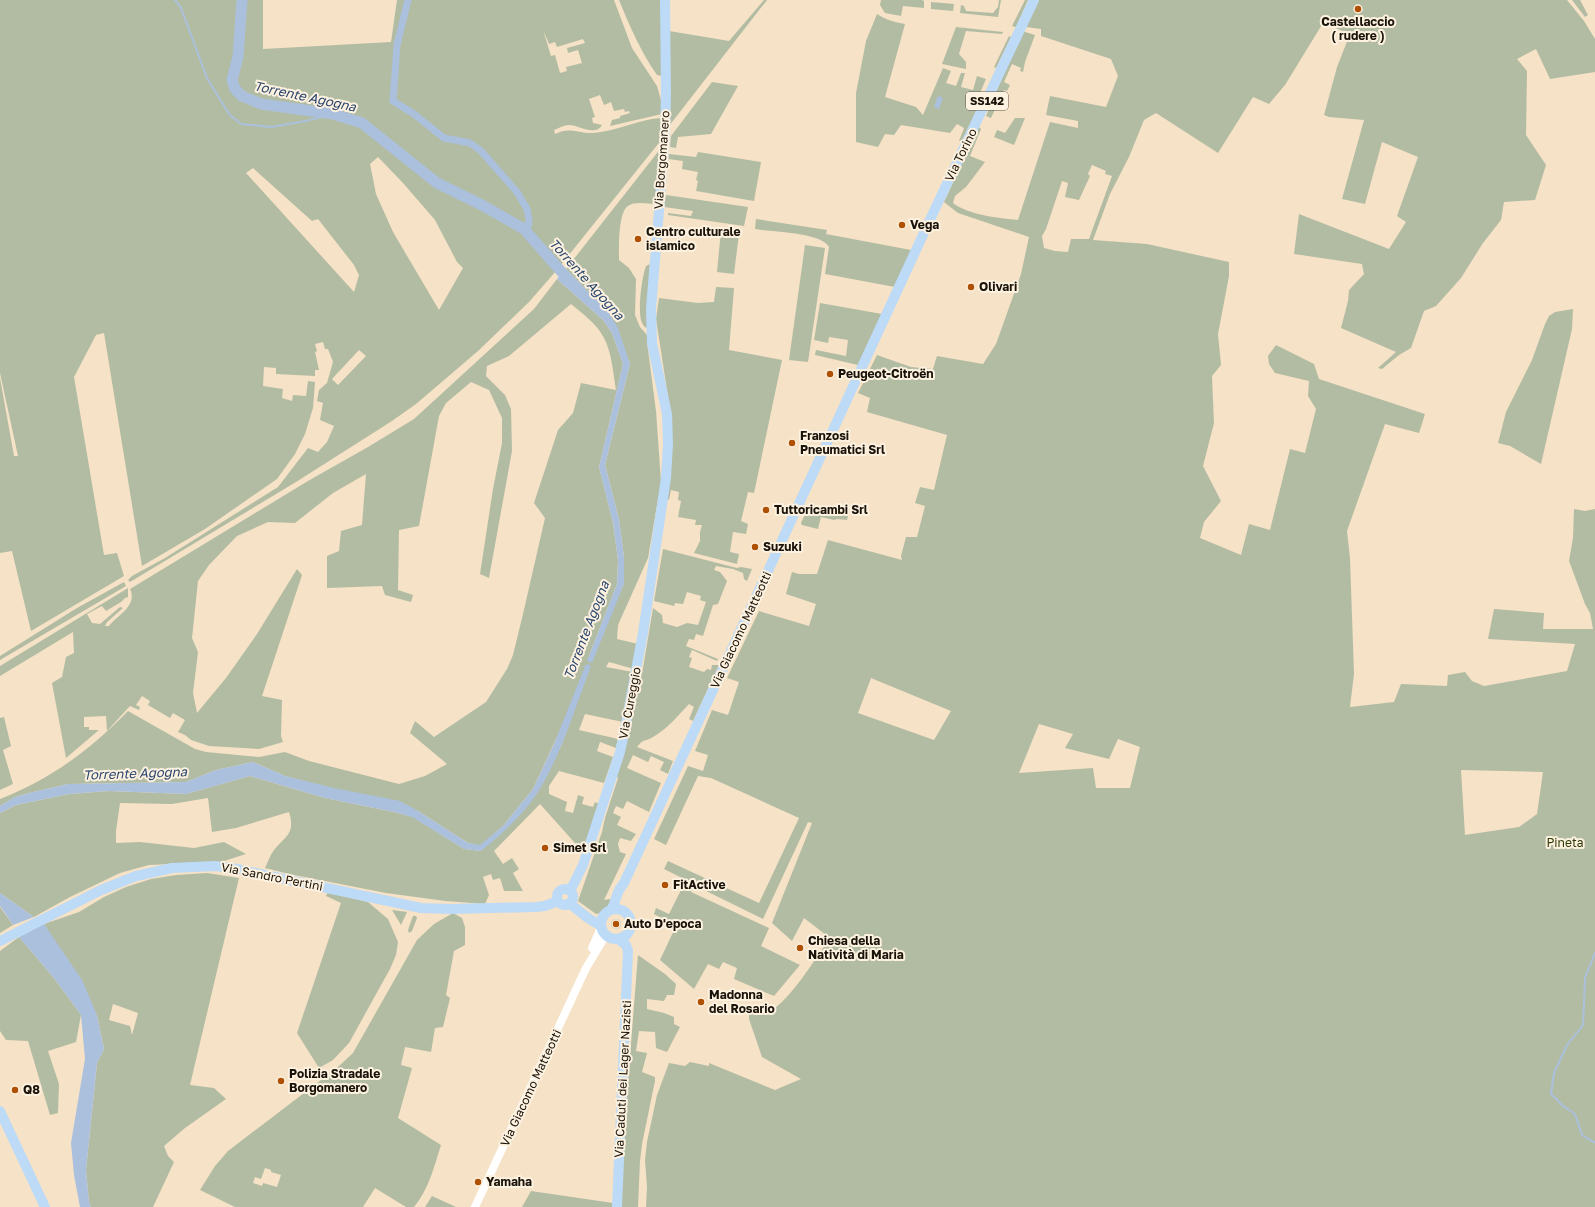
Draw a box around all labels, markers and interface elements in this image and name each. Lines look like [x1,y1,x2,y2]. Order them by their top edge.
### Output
marker: Castellaccio ( rudere ) [1353,4,1363,14]
place label: Castellaccio ( rudere ) [1321,14,1395,43]
water label: Torrente Agogna [253,77,358,115]
road number: SS142 [966,92,1008,110]
street label: Via Borgomanero [651,110,672,210]
street label: Via Torino [941,126,980,184]
place label: Vega [910,217,939,232]
marker: Vega [897,220,907,230]
place label: Centro culturale islamico [646,224,741,253]
marker: Centro culturale islamico [633,234,643,244]
water label: Torrente Agogna [546,235,628,323]
place label: Olivari [979,279,1017,294]
marker: Olivari [966,282,976,292]
place label: Peugeot-Citroën [838,366,934,381]
marker: Peugeot-Citroën [825,369,835,379]
place label: Franzosi Pneumatici Srl [800,428,885,457]
marker: Franzosi Pneumatici Srl [787,438,797,448]
place label: Tuttoricambi Srl [774,502,868,517]
marker: Tuttoricambi Srl [761,505,771,515]
place label: Suzuki [763,539,802,554]
marker: Suzuki [750,542,760,552]
street label: Via Giacomo Matteotti [707,569,774,691]
water label: Torrente Agogna [560,578,612,681]
street label: Via Cureggio [615,666,644,740]
water label: Torrente Agogna [83,763,188,783]
park label: Pineta [1547,835,1584,850]
place label: Simet Srl [553,840,606,855]
marker: Simet Srl [540,843,550,853]
street label: Via Sandro Pertini [220,859,324,894]
place label: FitActive [673,877,726,892]
marker: FitActive [660,880,670,890]
place label: Auto D'epoca [624,916,701,931]
marker: Auto D'epoca [611,919,621,929]
place label: Chiesa della Natività di Maria [808,933,904,962]
marker: Chiesa della Natività di Maria [795,943,805,953]
place label: Madonna del Rosario [709,987,775,1016]
marker: Madonna del Rosario [696,997,706,1007]
street label: Via Caduti dei Lager Nazisti [611,1000,634,1158]
street label: Via Giacomo Matteotti [497,1027,564,1149]
place label: Polizia Stradale Borgomanero [289,1066,380,1095]
marker: Polizia Stradale Borgomanero [276,1076,286,1086]
place label: Q8 [23,1082,40,1097]
marker: Q8 [10,1085,20,1095]
place label: Yamaha [486,1174,532,1189]
marker: Yamaha [473,1177,483,1187]

